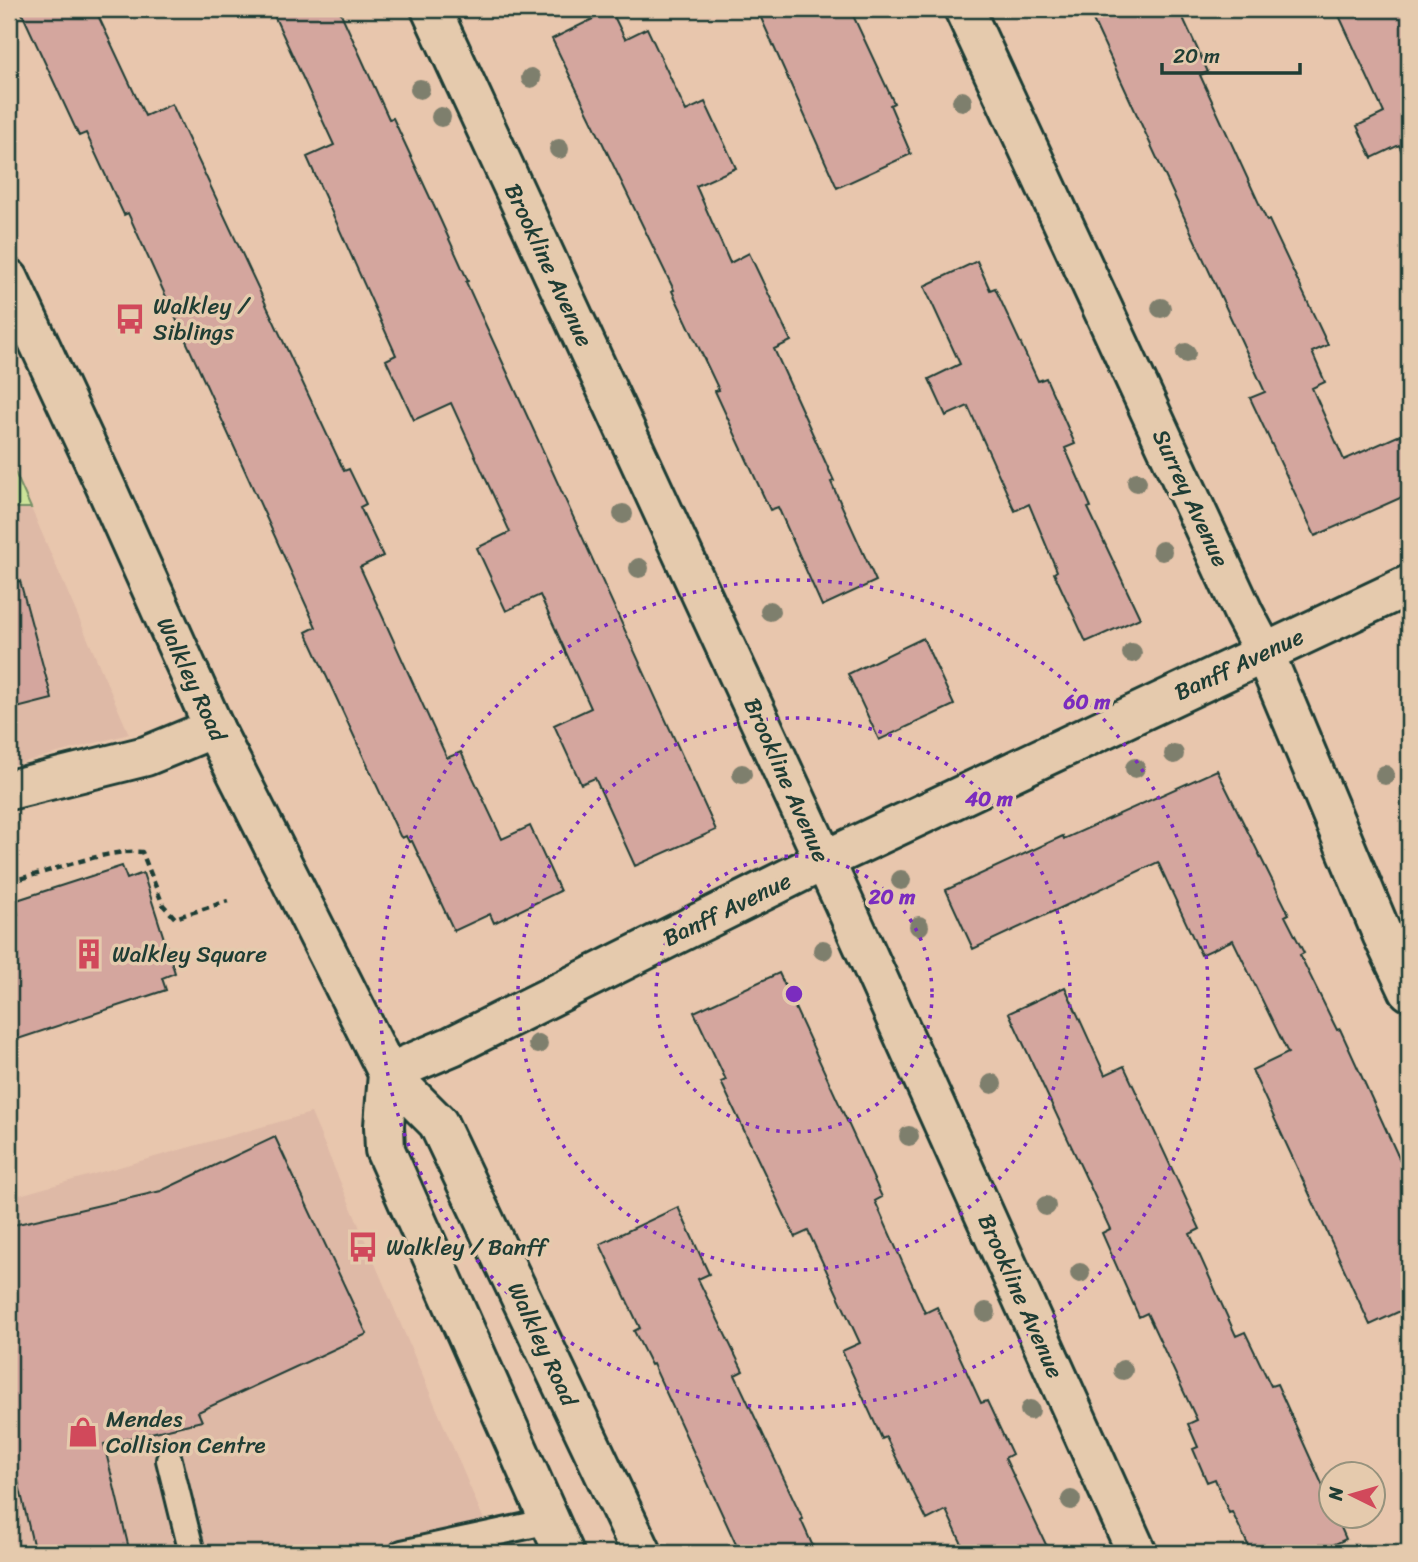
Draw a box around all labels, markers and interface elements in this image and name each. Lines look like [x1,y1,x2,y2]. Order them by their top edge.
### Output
scale bar [1162,32,1301,76]
text: 20 m [1173,37,1220,75]
street label: Brookline Avenue [493,176,605,354]
place label: Walkley / Siblings [153,286,251,353]
bus stop icon: Walkley / Siblings [113,302,147,336]
street label: Surrey Avenue [1141,422,1241,574]
street label: Walkley Road [145,610,239,750]
street label: Banff Avenue [1168,616,1311,712]
text: 60 m [1063,683,1111,721]
street label: Brookline Avenue [732,691,841,869]
text: 40 m [964,780,1014,818]
street label: Banff Avenue [656,860,799,958]
text: 20 m [868,878,916,916]
place label: Walkley Square [112,934,267,975]
building icon: Walkley Square [72,937,106,971]
centre of rings [782,982,806,1006]
street label: Brookline Avenue [966,1207,1075,1385]
place label: Walkley / Banff [386,1227,550,1268]
bus stop icon: Walkley / Banff [346,1230,380,1264]
street label: Walkley Road [496,1275,590,1415]
place label: Mendes Collision Centre [106,1399,266,1466]
shop icon: Mendes Collision Centre [66,1415,100,1449]
north arrow [1316,1460,1386,1530]
text: N [1318,1485,1353,1503]

